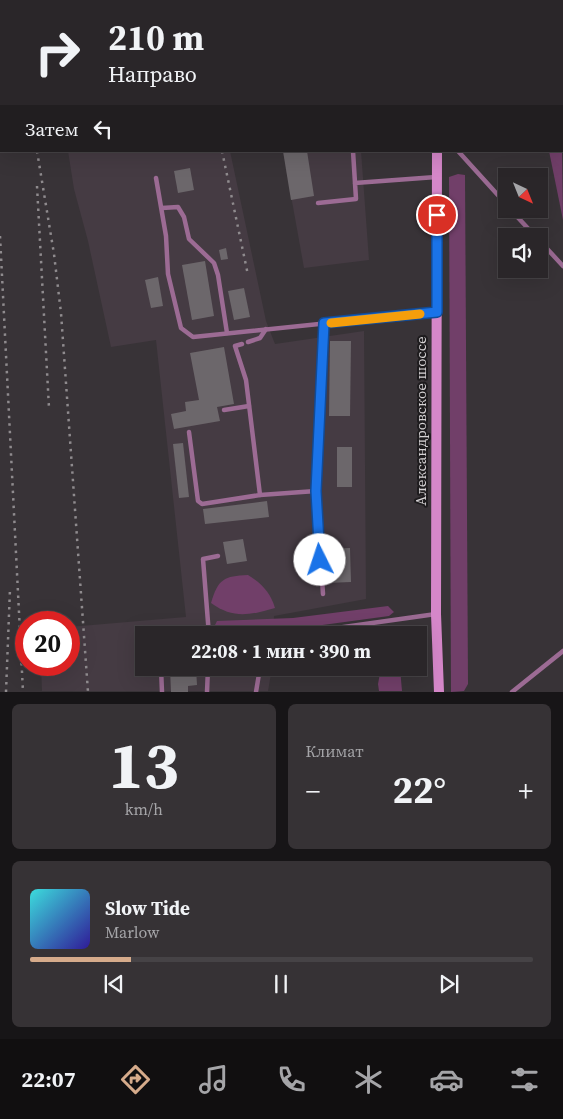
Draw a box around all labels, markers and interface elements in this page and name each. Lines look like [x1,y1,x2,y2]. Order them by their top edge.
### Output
text: 210 m [108,14,204,62]
icon: right [25,20,90,85]
text: Направо [108,59,197,89]
icon: left [89,115,117,143]
text: Затем [25,116,79,142]
north arrow [498,168,548,218]
map controls [498,168,548,278]
pin [416,194,458,236]
icon: arrive [423,201,451,229]
button: sound [498,228,548,278]
street label: Александровское шоссе [410,336,431,506]
position arrow [293,533,345,585]
speed limit sign: 20 [15,611,80,676]
text: 22:08 · 1 мин · 390 m [191,638,371,664]
text: 13 [109,721,179,810]
text: Климат [306,740,364,762]
text: 22° [392,764,446,816]
text: − [306,772,320,810]
text: + [518,772,533,810]
text: km/h [125,798,163,820]
text: Slow Tide [105,895,190,921]
text: Marlow [105,921,160,943]
icon: previous [100,970,128,998]
icon: pause [267,970,295,998]
icon: next [435,970,463,998]
icon: directions [118,1062,153,1097]
icon: music [196,1062,231,1097]
icon: phone [274,1062,309,1097]
icon: climate [351,1062,386,1097]
icon: car [429,1062,464,1097]
icon: filters [507,1062,542,1097]
text: 22:07 [21,1064,76,1094]

